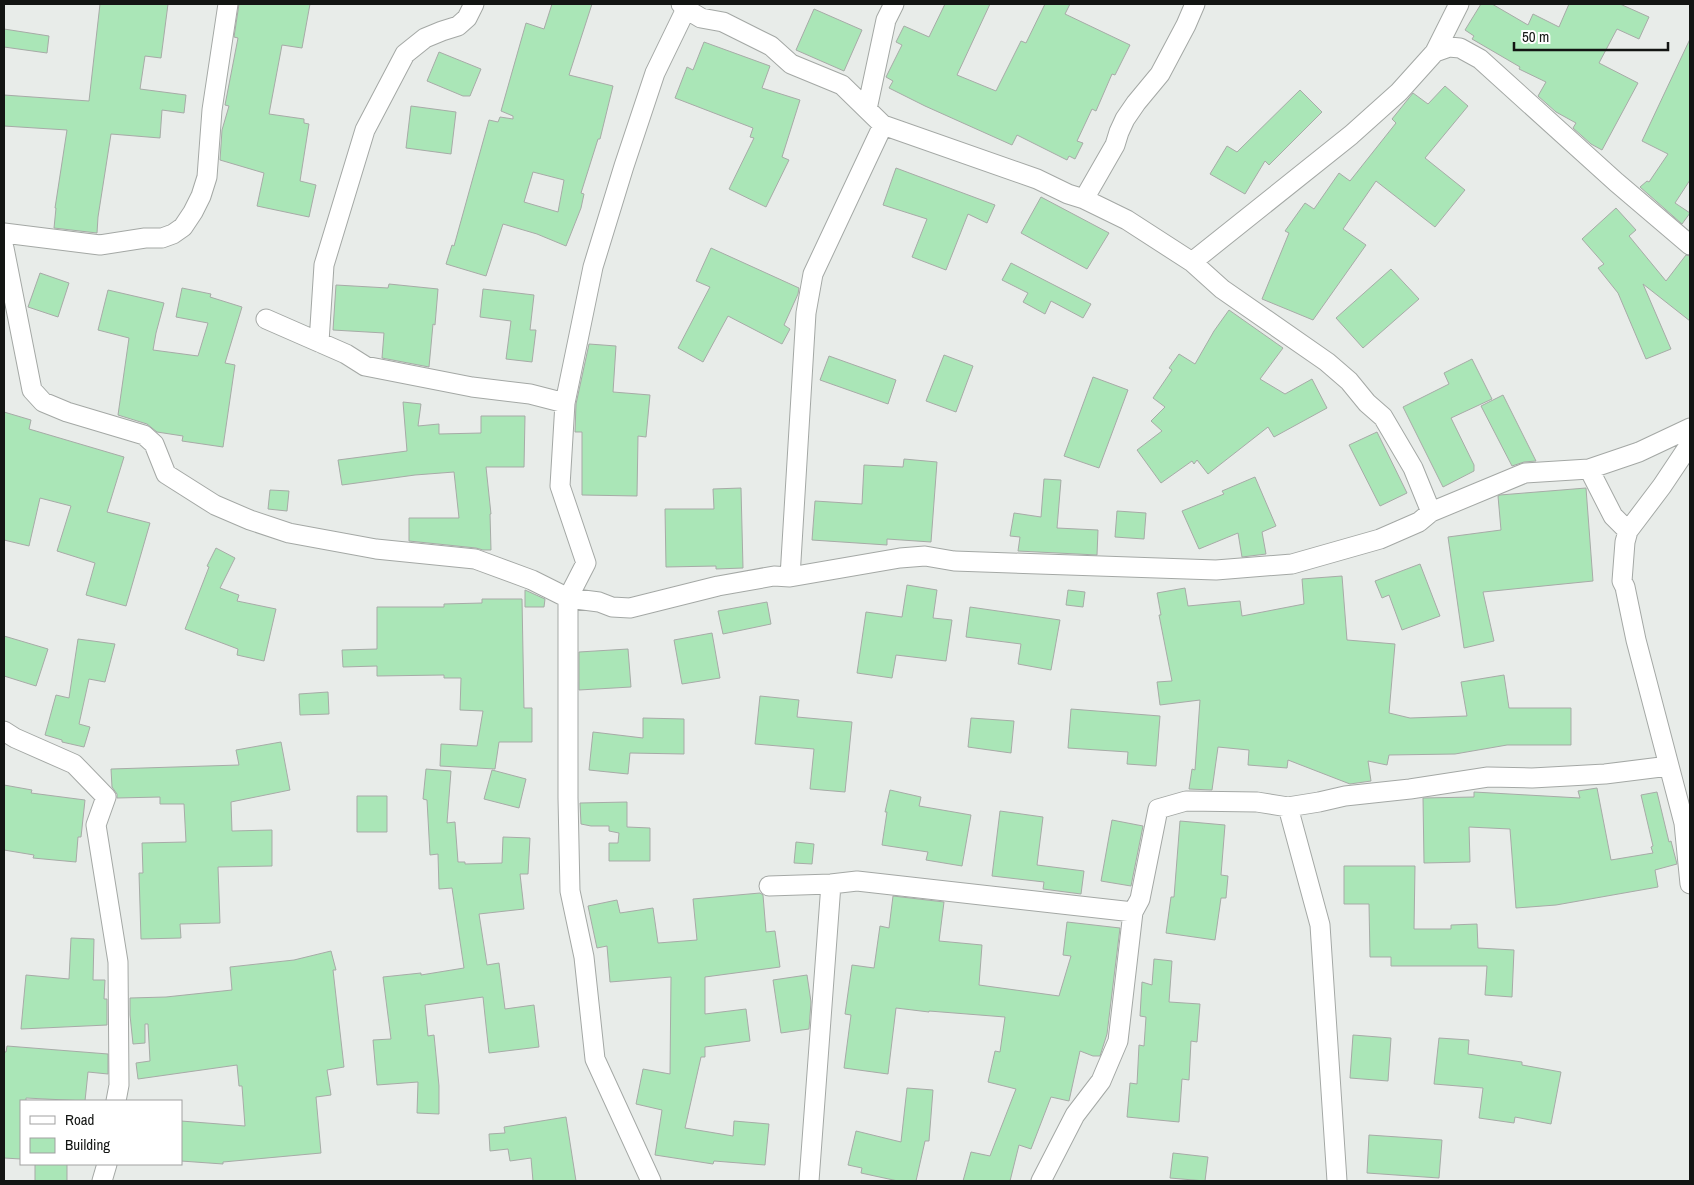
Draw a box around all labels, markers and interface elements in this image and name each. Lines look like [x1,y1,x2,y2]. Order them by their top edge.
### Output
scale bar [1514,20,1668,52]
text: 50 m [1522,26,1549,47]
legend [20,1100,182,1165]
text: Road [65,1109,94,1130]
text: Building [65,1134,110,1155]

